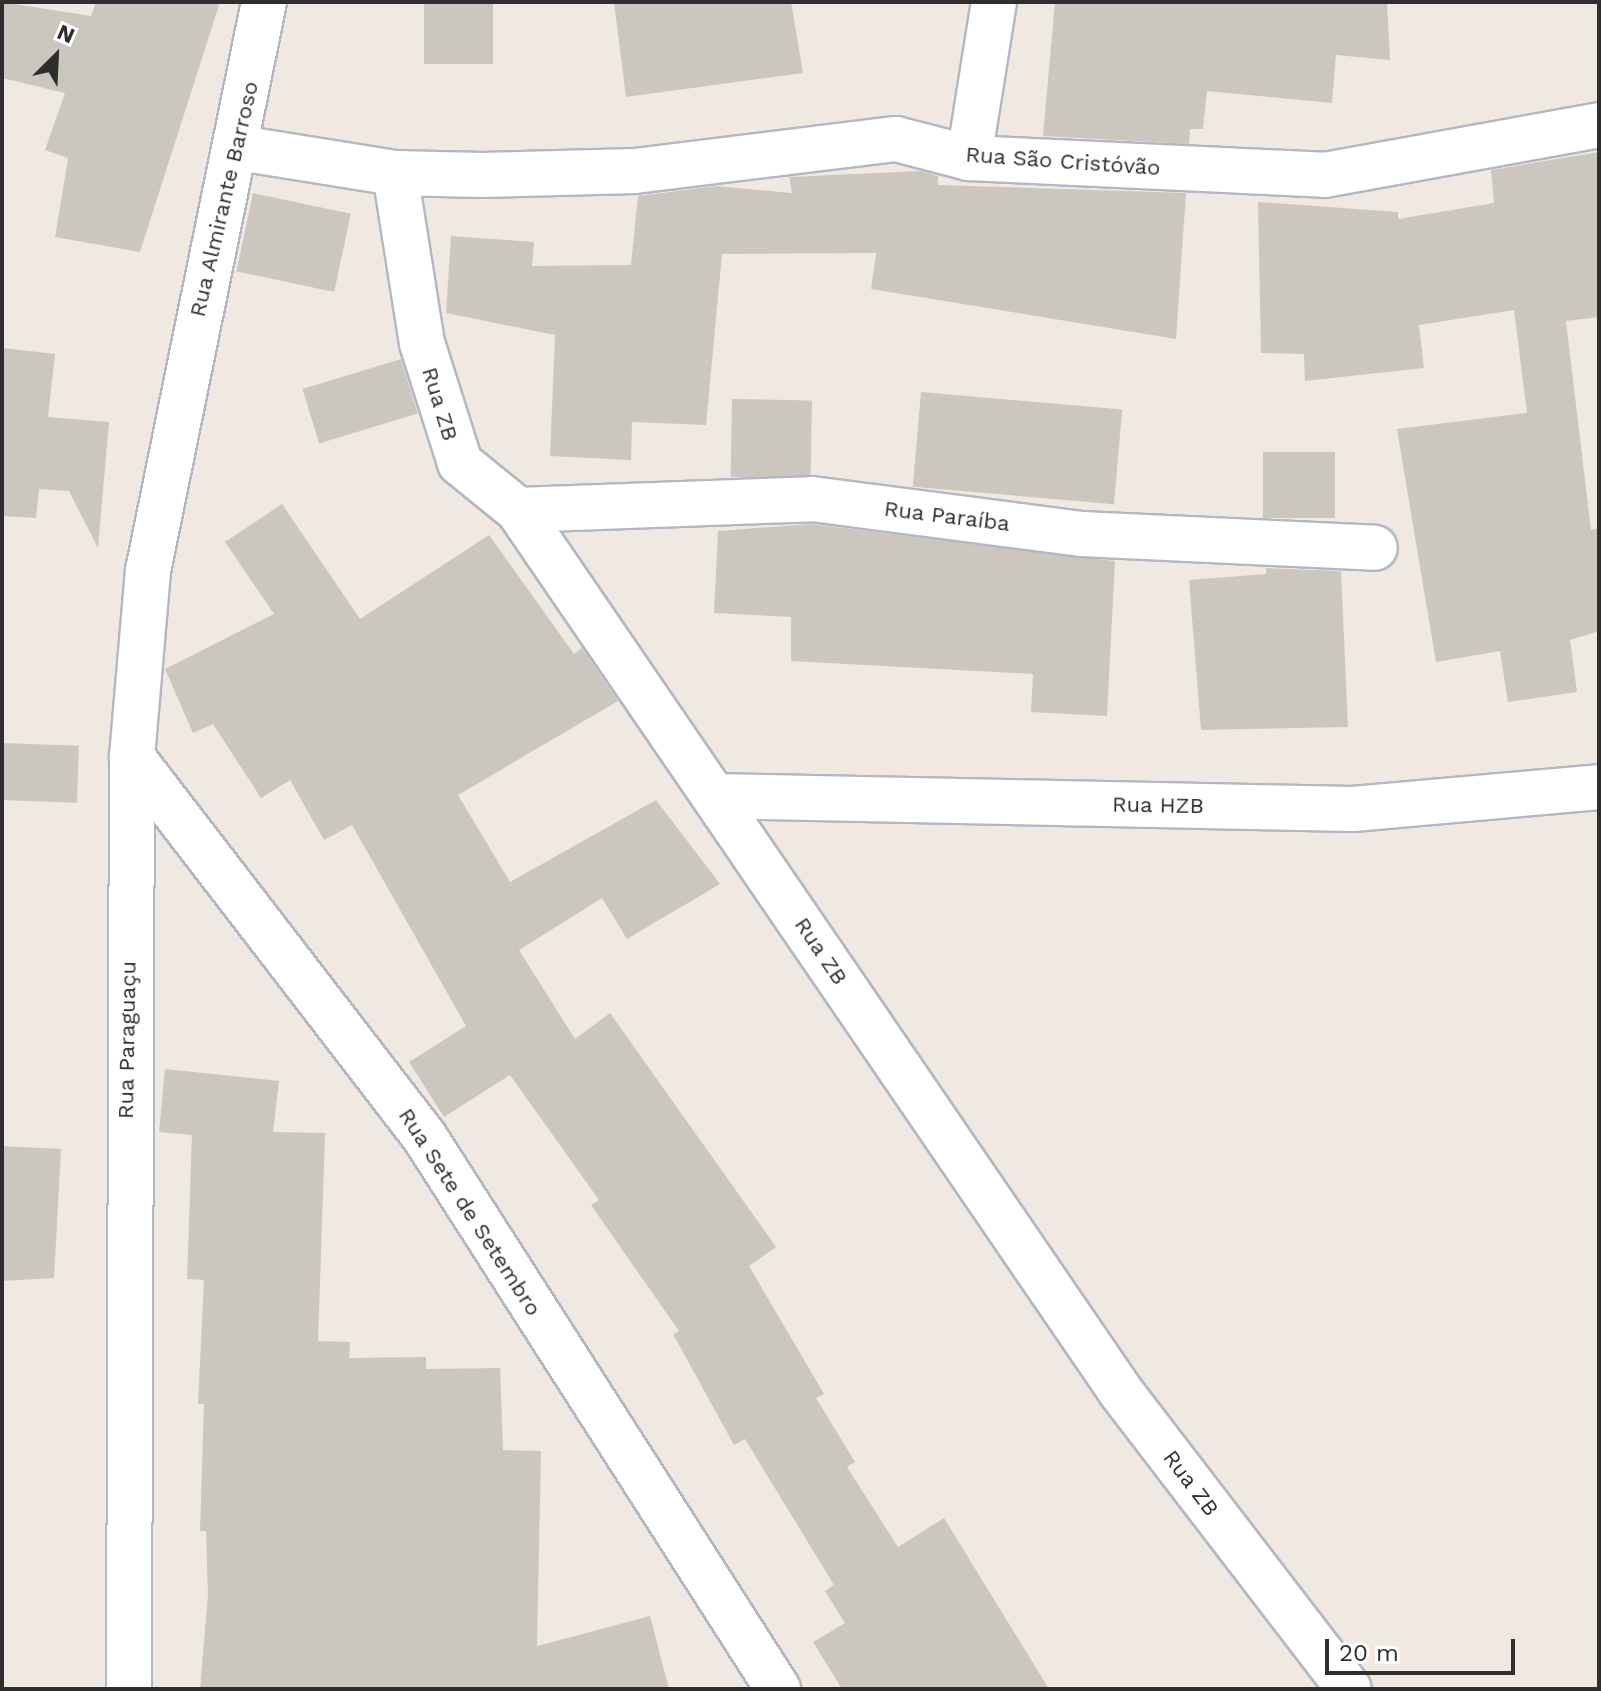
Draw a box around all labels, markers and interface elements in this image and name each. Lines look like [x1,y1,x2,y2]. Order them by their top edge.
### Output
north arrow [16,16,96,96]
text: N [53,19,79,48]
street label: Rua Almirante Barroso [184,78,264,320]
street label: Rua São Cristóvão [964,141,1162,181]
street label: Rua ZB [416,364,464,444]
street label: Rua Paraíba [882,495,1012,537]
street label: Rua HZB [1112,791,1204,819]
street label: Rua ZB [789,912,853,990]
street label: Rua Paraguaçu [112,961,142,1119]
street label: Rua Sete de Setembro [393,1103,547,1321]
street label: Rua ZB [1158,1445,1224,1521]
scale bar [1329,1623,1519,1673]
text: 20 m [1339,1639,1399,1667]

